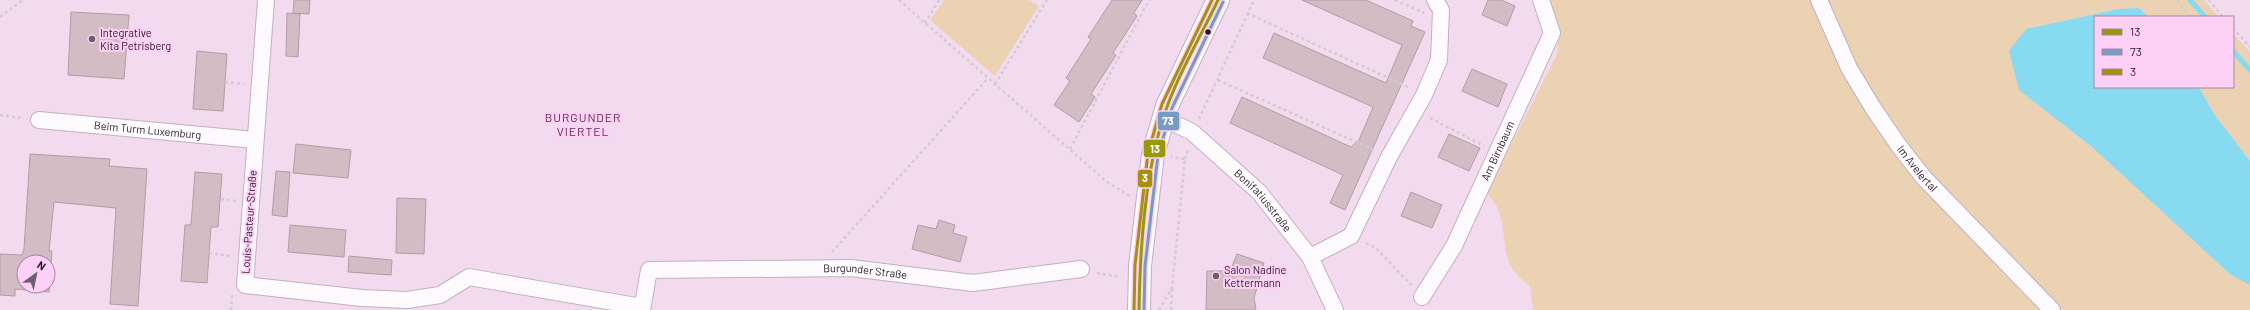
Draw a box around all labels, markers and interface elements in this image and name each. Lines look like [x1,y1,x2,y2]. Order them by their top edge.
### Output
legend [2094,16,2234,88]
text: 13 [2130,24,2140,38]
place label: Integrative Kita Petrisberg [100,26,171,52]
unlabelled marker [1203,27,1213,37]
marker: Integrative Kita Petrisberg [87,34,97,44]
text: 73 [2130,44,2142,58]
text: 3 [2130,64,2136,78]
district label: BURGUNDER VIERTEL [545,110,621,138]
line badge: 73 [1157,111,1180,131]
text: 73 [1162,114,1174,127]
street label: Beim Turm Luxemburg [93,118,202,141]
street label: Am Birnbaum [1478,119,1517,183]
line badge: 13 [1143,139,1166,158]
text: 13 [1150,142,1160,155]
street label: Im Avelertal [1895,142,1941,194]
street label: Bonifatiusstraße [1232,166,1295,234]
line badge: 3 [1137,169,1153,188]
street label: Louis-Pasteur-Straße [238,170,259,274]
text: 3 [1142,171,1148,184]
north arrow [16,254,56,294]
text: N [35,258,48,273]
street label: Burgunder Straße [823,261,908,281]
place label: Salon Nadine Kettermann [1224,263,1286,289]
marker: Salon Nadine Kettermann [1211,271,1221,281]

